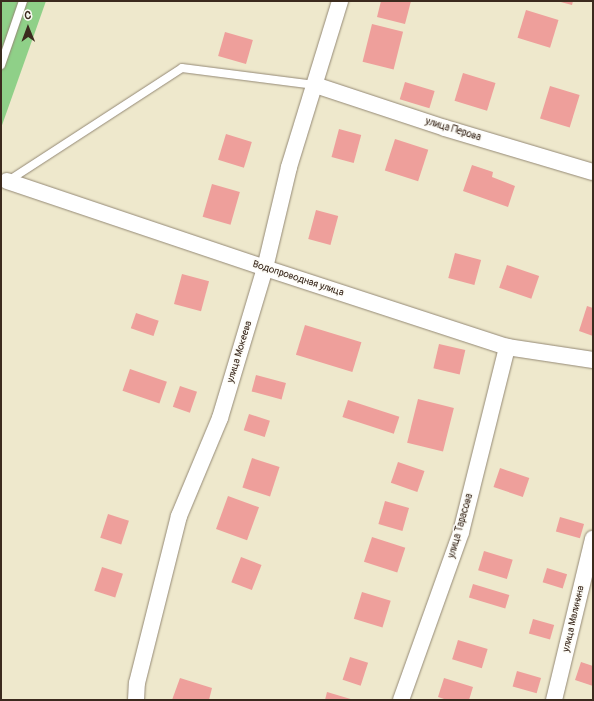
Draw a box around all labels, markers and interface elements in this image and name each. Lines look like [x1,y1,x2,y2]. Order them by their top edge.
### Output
north arrow [8,8,48,48]
text: С [24,9,31,22]
street label: улица Перова [424,116,482,144]
street label: Водопроводная улица [251,259,345,299]
street label: улица Мокеева [225,320,255,384]
street label: улица Тарасова [446,492,476,560]
street label: улица Малинина [561,585,587,653]

